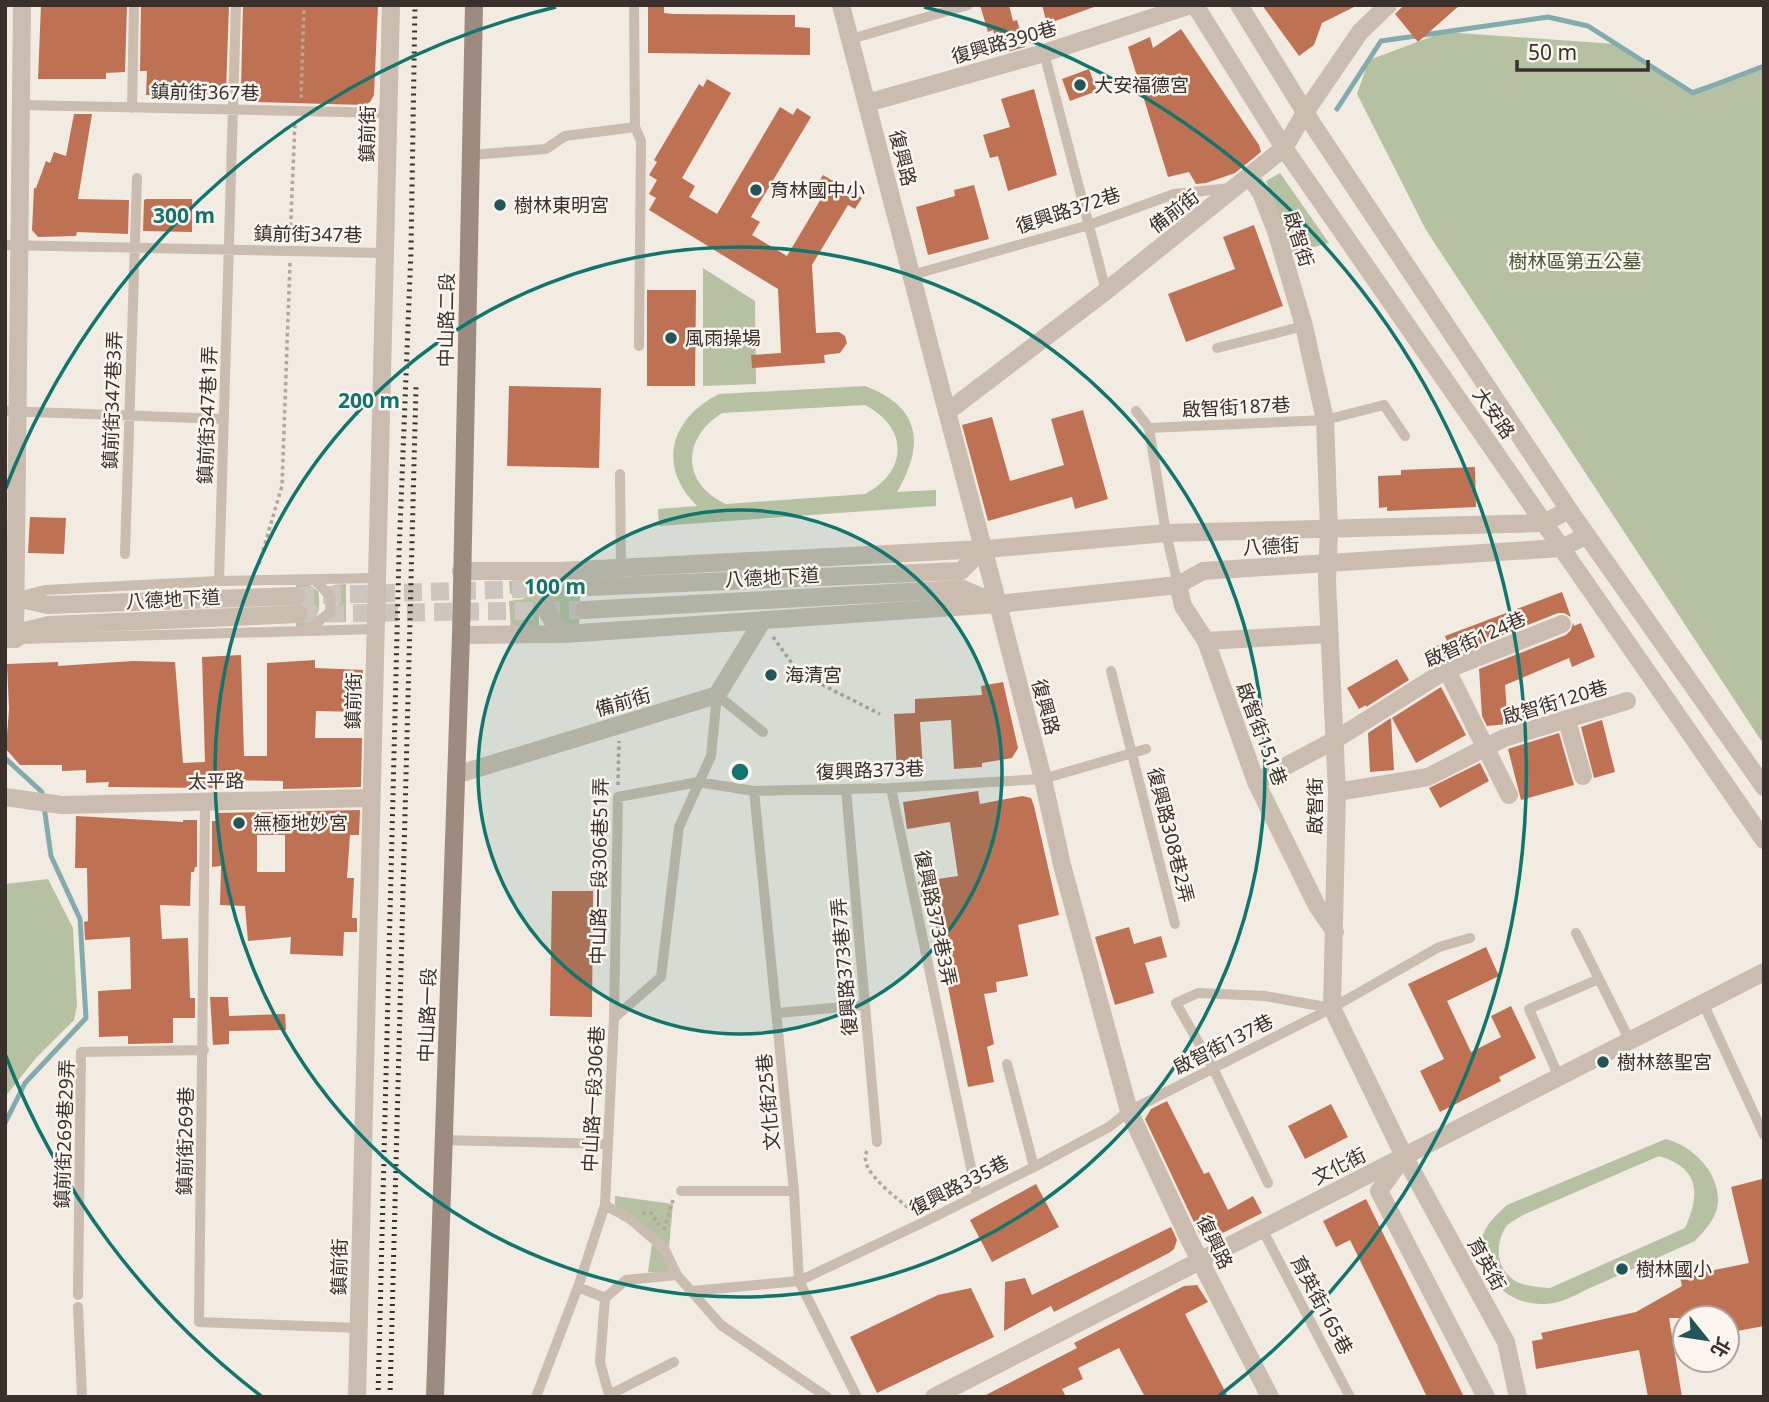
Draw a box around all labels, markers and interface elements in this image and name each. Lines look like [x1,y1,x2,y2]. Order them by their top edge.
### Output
street label: 復興路390巷 [948,15,1060,69]
scale bar [1517,28,1648,72]
text: 50 m [1528,38,1577,66]
place label: 大安福德宮 [1094,72,1189,98]
marker: 大安福德宮 [1072,77,1088,93]
street label: 鎮前街367巷 [150,78,260,106]
street label: 鎮前街 [354,105,380,163]
street label: 復興路 [883,127,923,189]
place label: 育林國中小 [770,177,865,203]
street label: 復興路372巷 [1012,181,1124,239]
marker: 育林國中小 [748,182,764,198]
street label: 備前街 [1144,183,1204,239]
place label: 樹林東明宮 [514,192,609,218]
marker: 樹林東明宮 [492,197,508,213]
text: 300 m [153,201,215,229]
street label: 啟智街 [1278,208,1320,270]
street label: 鎮前街347巷 [253,220,363,248]
park label: 樹林區第五公墓 [1508,248,1642,274]
street label: 中山路二段 [432,272,460,368]
place label: 風雨操場 [685,325,761,351]
street label: 鎮前街347巷3弄 [97,330,127,470]
marker: 風雨操場 [663,330,679,346]
street label: 鎮前街347巷1弄 [192,345,222,485]
street label: 大安路 [1467,382,1521,444]
text: 200 m [338,386,400,414]
street label: 啟智街187巷 [1181,391,1291,423]
street label: 八德街 [1242,532,1300,560]
street label: 八德地下道 [724,562,820,592]
text: 100 m [524,572,586,600]
street label: 八德地下道 [125,584,221,614]
street label: 啟智街124巷 [1420,605,1530,673]
place label: 海清宮 [785,662,842,688]
marker: 海清宮 [763,667,779,683]
street label: 鎮前街 [340,672,366,730]
street label: 啟智街120巷 [1499,674,1611,730]
street label: 復興路 [1026,676,1066,738]
street label: 啟智街151巷 [1230,679,1294,789]
street label: 備前街 [592,682,654,722]
street label: 復興路373巷 [815,755,925,785]
centre of rings [728,760,752,784]
street label: 復興路308巷2弄 [1142,765,1200,905]
street label: 太平路 [187,768,245,794]
street label: 中山路一段306巷51弄 [584,777,614,965]
street label: 啟智街 [1302,777,1328,835]
place label: 無極地妙宮 [253,810,348,836]
marker: 無極地妙宮 [231,815,247,831]
street label: 復興路373巷3弄 [909,848,963,988]
street label: 復興路373巷7弄 [825,897,863,1037]
street label: 中山路一段 [412,967,442,1063]
street label: 啟智街137巷 [1169,1008,1277,1080]
street label: 中山路一段306巷 [576,1025,610,1173]
place label: 樹林慈聖宮 [1617,1049,1712,1075]
street label: 文化街25巷 [751,1052,785,1152]
marker: 樹林慈聖宮 [1595,1054,1611,1070]
street label: 鎮前街269巷29弄 [48,1059,80,1209]
street label: 鎮前街269巷 [171,1086,199,1196]
street label: 文化街 [1308,1141,1370,1191]
street label: 復興路335巷 [905,1149,1013,1221]
street label: 復興路 [1191,1211,1239,1273]
street label: 育英街 [1462,1233,1512,1295]
street label: 鎮前街 [326,1238,352,1296]
street label: 育英街165巷 [1285,1251,1359,1359]
place label: 樹林國小 [1636,1256,1712,1282]
marker: 樹林國小 [1614,1261,1630,1277]
north arrow [1671,1304,1741,1374]
text: 北 [1705,1333,1737,1362]

